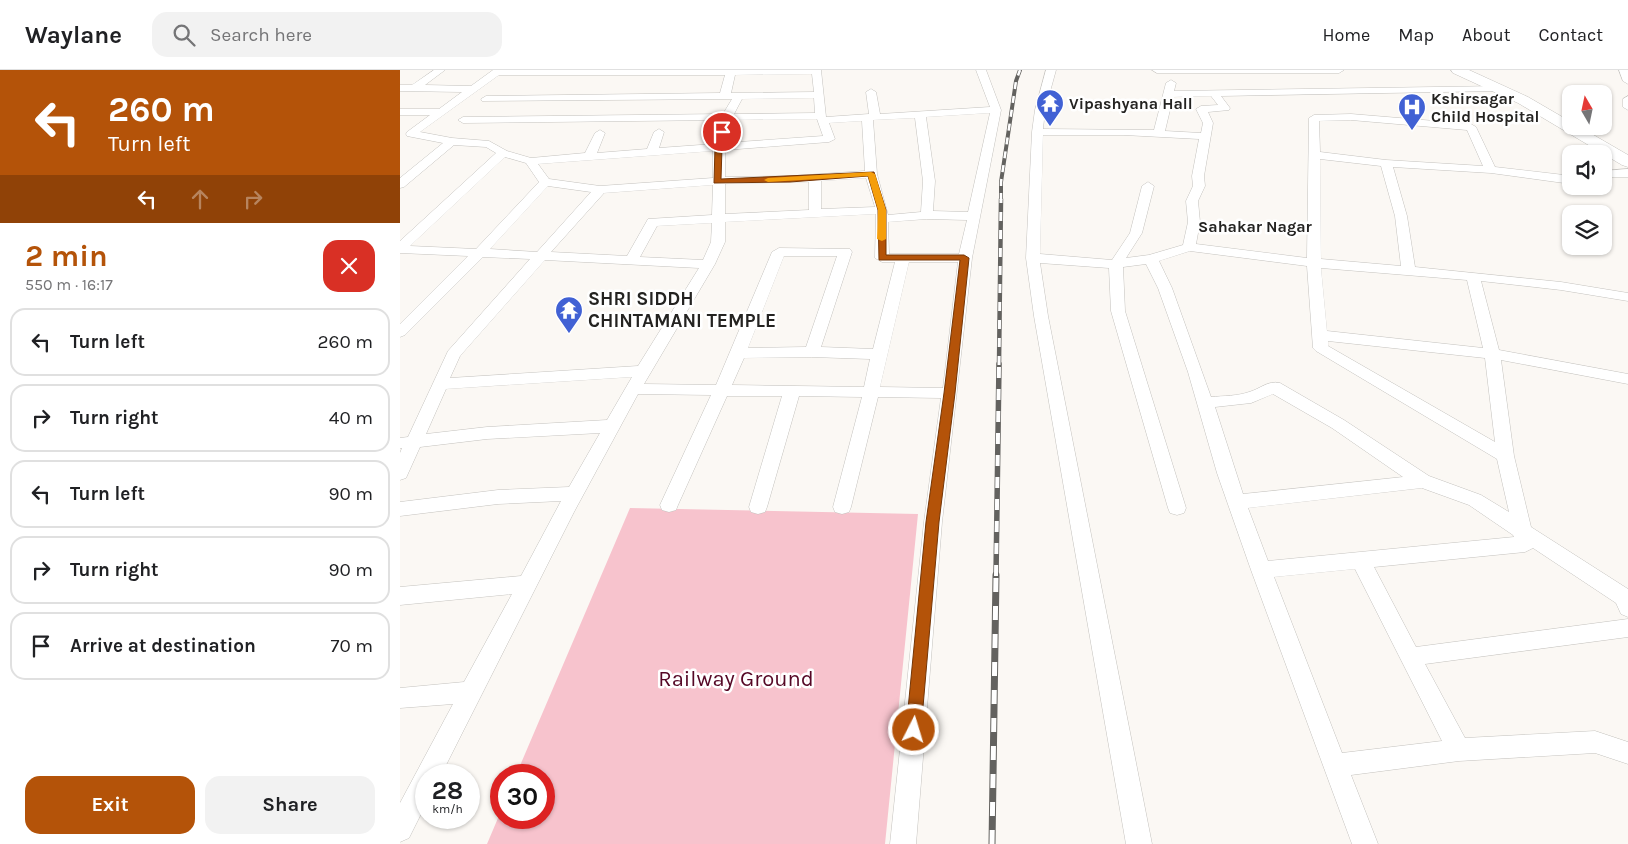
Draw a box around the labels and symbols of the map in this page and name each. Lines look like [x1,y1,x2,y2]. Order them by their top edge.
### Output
north arrow [1562,85,1612,135]
temple icon: Vipashyana Hall [1035,88,1065,127]
place label: Kshirsagar Child Hospital [1431,89,1539,126]
hospital icon: Kshirsagar Child Hospital [1397,92,1427,131]
place label: Vipashyana Hall [1069,94,1193,113]
pin [701,111,743,153]
district label: Sahakar Nagar [1198,217,1313,236]
place label: SHRI SIDDH CHINTAMANI TEMPLE [588,288,776,332]
temple icon: SHRI SIDDH CHINTAMANI TEMPLE [554,295,584,334]
park label: Railway Ground [658,666,814,692]
position arrow [887,703,939,755]
speed limit sign: 30 [490,764,555,829]

